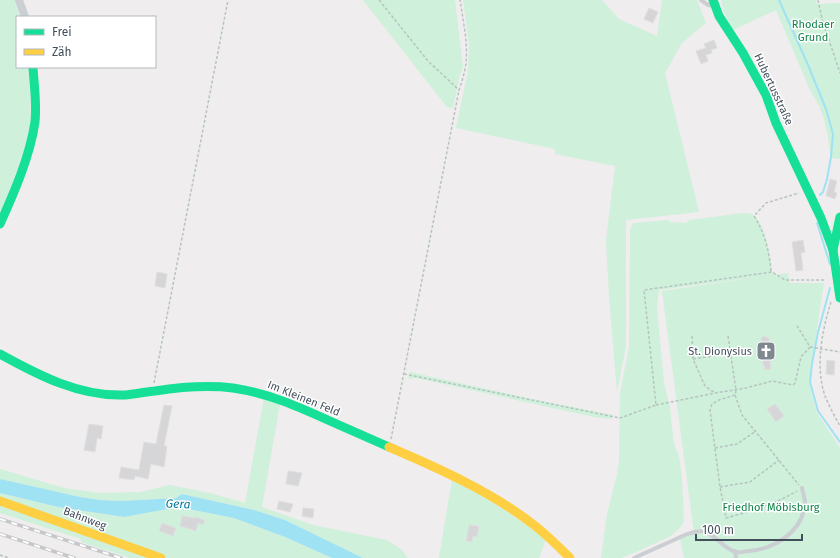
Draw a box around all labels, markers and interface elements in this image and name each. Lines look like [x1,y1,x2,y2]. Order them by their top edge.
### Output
legend [16,16,156,68]
park label: Rhodaer Grund [792,18,835,44]
text: Frei [52,25,72,39]
text: Zäh [52,45,72,59]
street label: Hubertusstraße [751,51,796,127]
church icon: St. Dionysius [755,340,777,362]
place label: St. Dionysius [688,345,752,358]
street label: Im Kleinen Feld [266,378,342,419]
water label: Gera [165,497,191,511]
park label: Friedhof Möbisburg [723,501,820,514]
street label: Bahnweg [61,504,108,533]
scale bar [696,516,802,542]
text: 100 m [702,523,734,537]

